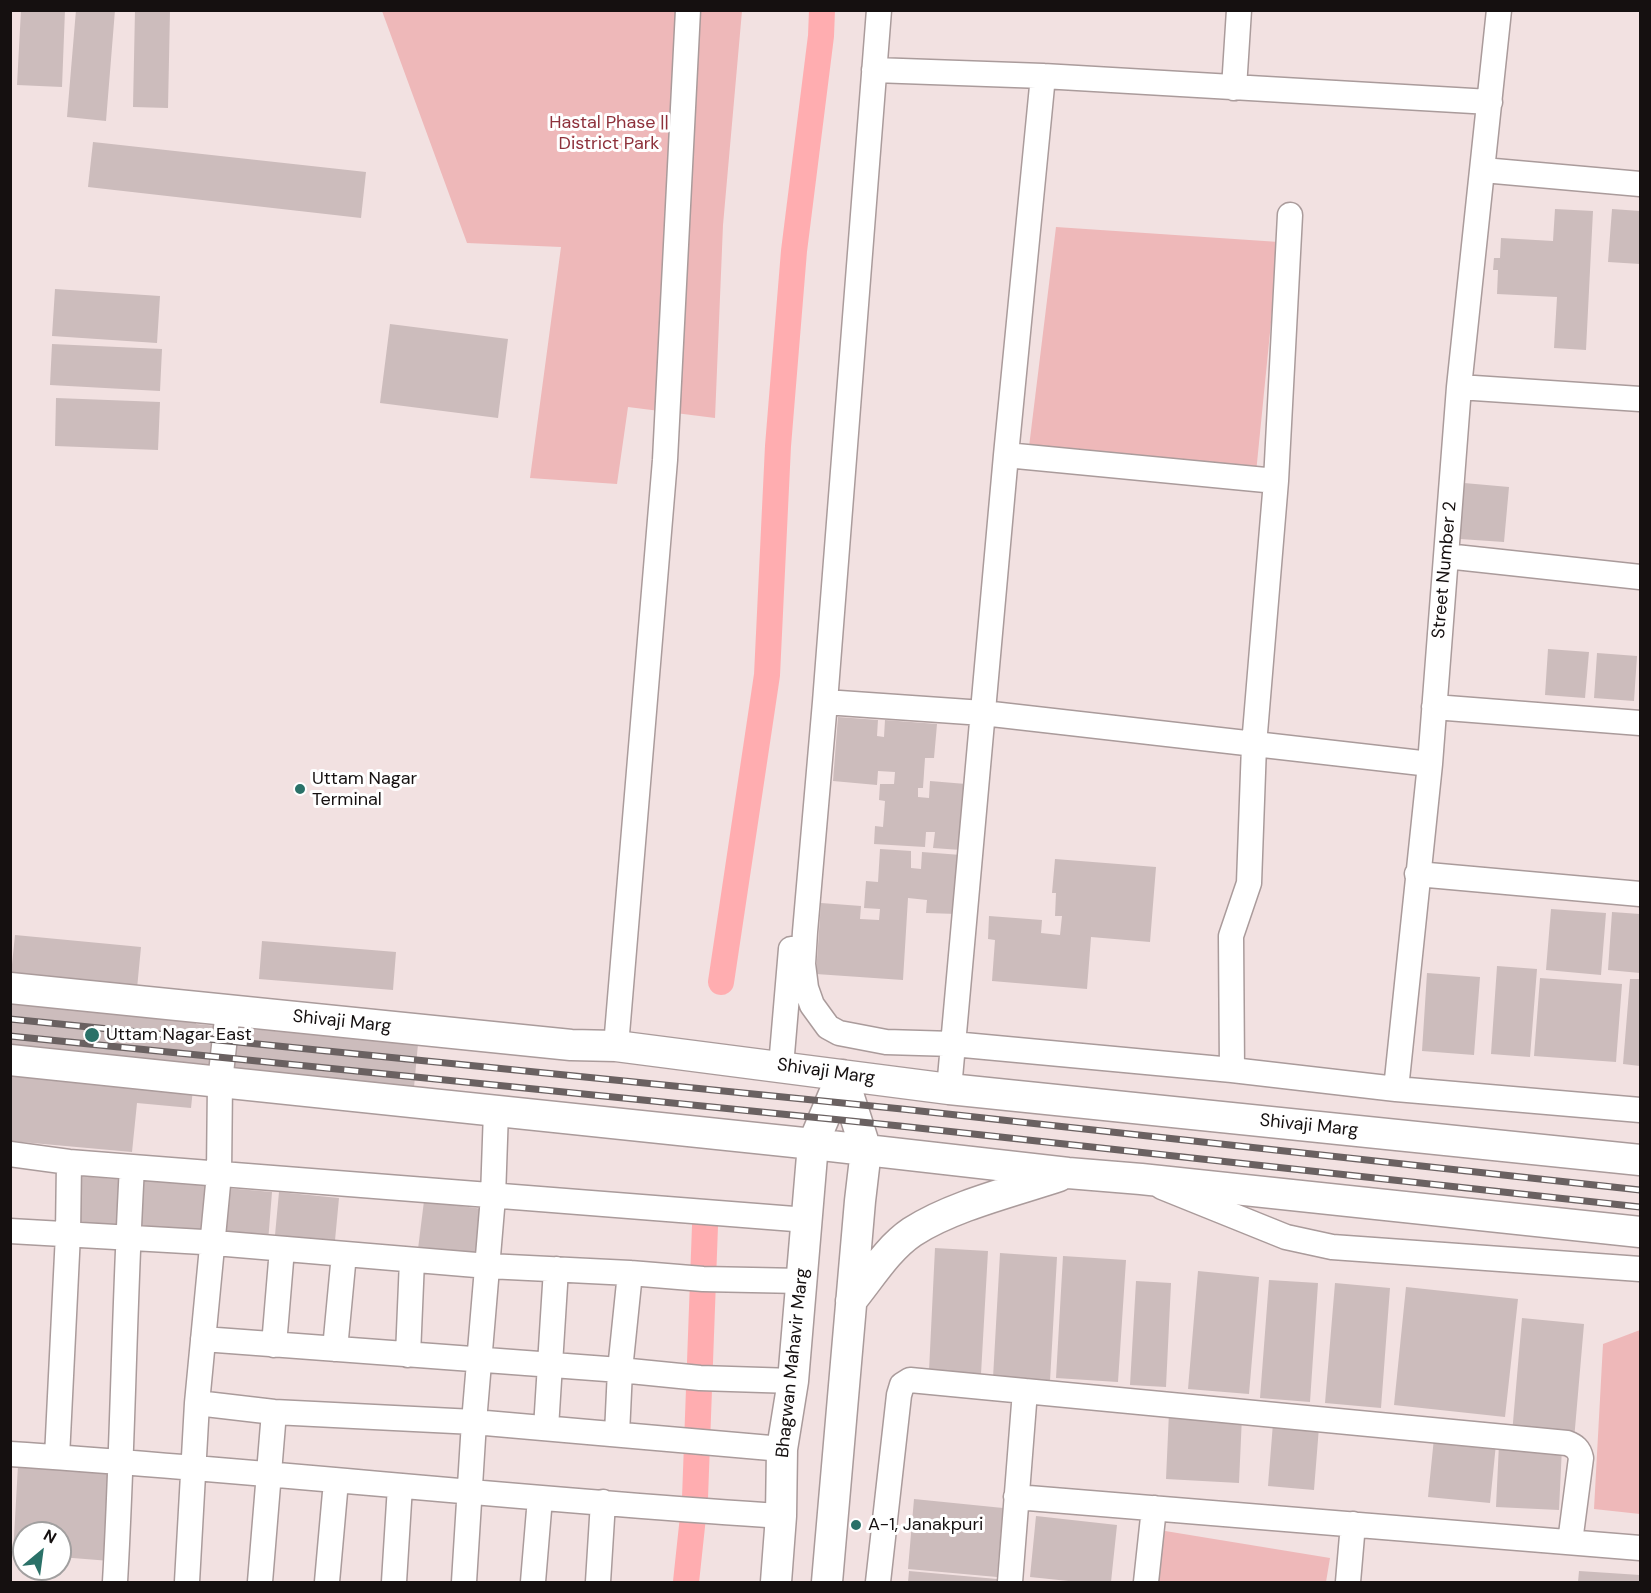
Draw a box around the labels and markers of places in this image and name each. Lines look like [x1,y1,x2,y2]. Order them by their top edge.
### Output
place label: Uttam Nagar Terminal [312,768,417,810]
marker: Uttam Nagar Terminal [293,782,307,796]
place label: Uttam Nagar East [106,1024,252,1046]
marker: Uttam Nagar East [83,1026,101,1044]
place label: A-1, Janakpuri [868,1514,983,1536]
marker: A-1, Janakpuri [849,1518,863,1532]

